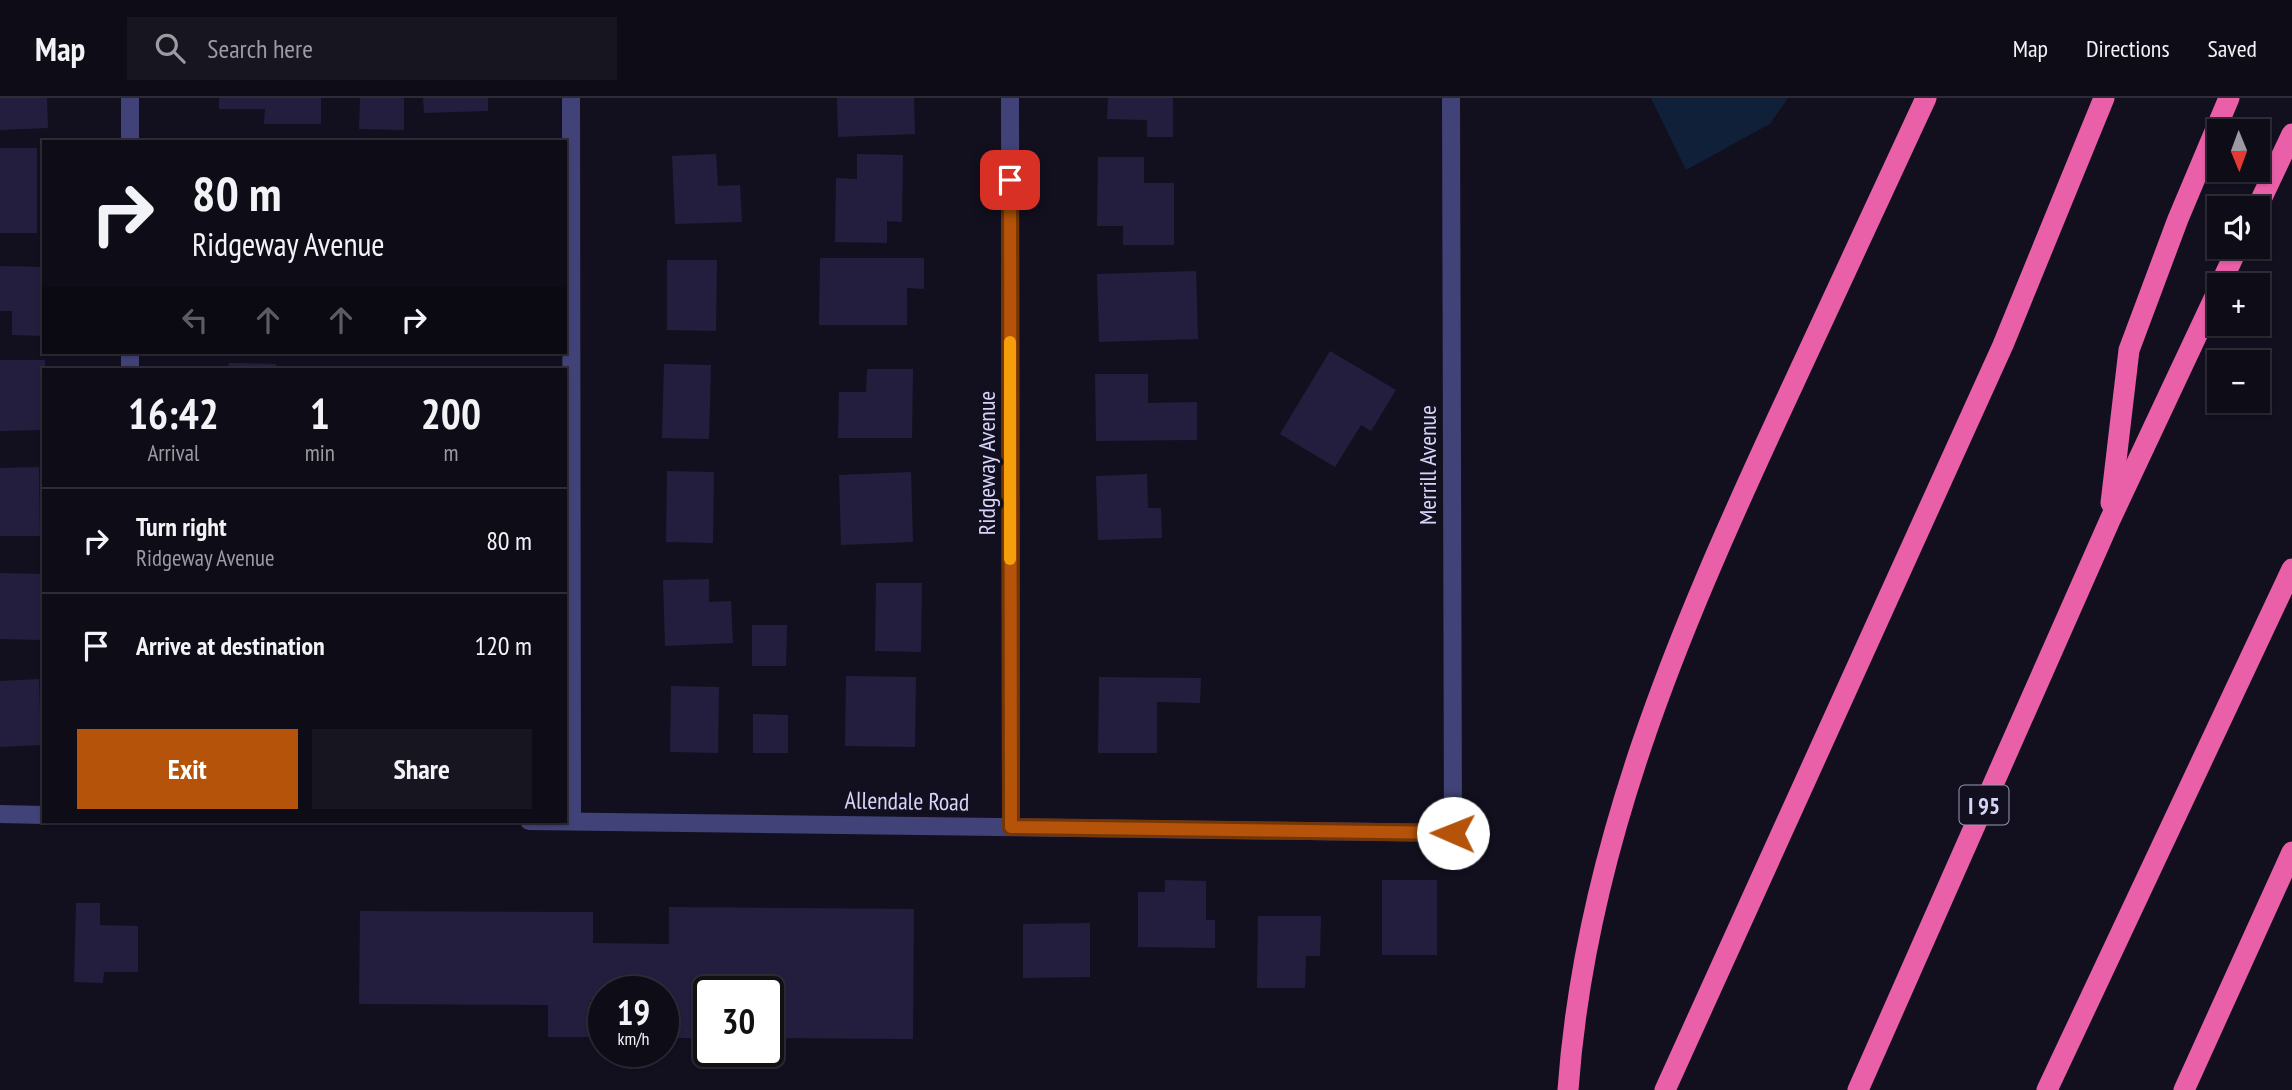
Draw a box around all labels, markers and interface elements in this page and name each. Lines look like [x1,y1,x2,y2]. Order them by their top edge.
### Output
search box [127,17,617,80]
text: Map [35,27,85,70]
icon: search [151,29,189,67]
text: Search here [207,32,313,65]
text: Map [2013,33,2048,64]
text: Directions [2086,33,2170,64]
text: Saved [2208,33,2257,64]
north arrow [2207,119,2270,182]
map controls [2207,119,2270,413]
pin [980,150,1040,210]
text: 80 m [192,161,281,225]
icon: arrive [991,161,1029,199]
icon: right [77,168,168,259]
button: sound [2207,196,2270,259]
text: Ridgeway Avenue [192,223,385,265]
button: + [2207,273,2270,336]
icon: left [176,301,214,339]
icon: ahead [249,301,287,339]
icon: ahead [322,301,360,339]
icon: right [395,301,433,339]
button: − [2207,350,2270,413]
text: 16:42 [128,386,219,441]
text: 1 [310,386,330,441]
text: 200 [421,386,481,441]
street label: Ridgeway Avenue [971,391,1002,535]
street label: Merrill Avenue [1412,405,1443,525]
text: Arrival [147,438,199,467]
text: min [305,438,335,467]
text: m [443,438,458,467]
text: Turn right [136,510,227,543]
icon: right [77,522,115,560]
text: 80 m [486,524,532,557]
text: Ridgeway Avenue [136,543,274,572]
icon: arrive [77,627,115,665]
text: Arrive at destination [136,629,325,662]
text: 120 m [474,629,532,662]
button: Exit [77,729,298,809]
button: Share [312,729,532,809]
street label: Allendale Road [844,784,970,818]
road number: I 95 [1960,786,2008,824]
position arrow [1416,796,1490,870]
speed limit sign: 30 [693,976,784,1067]
text: 19 [617,989,650,1035]
text: km/h [618,1027,649,1050]

